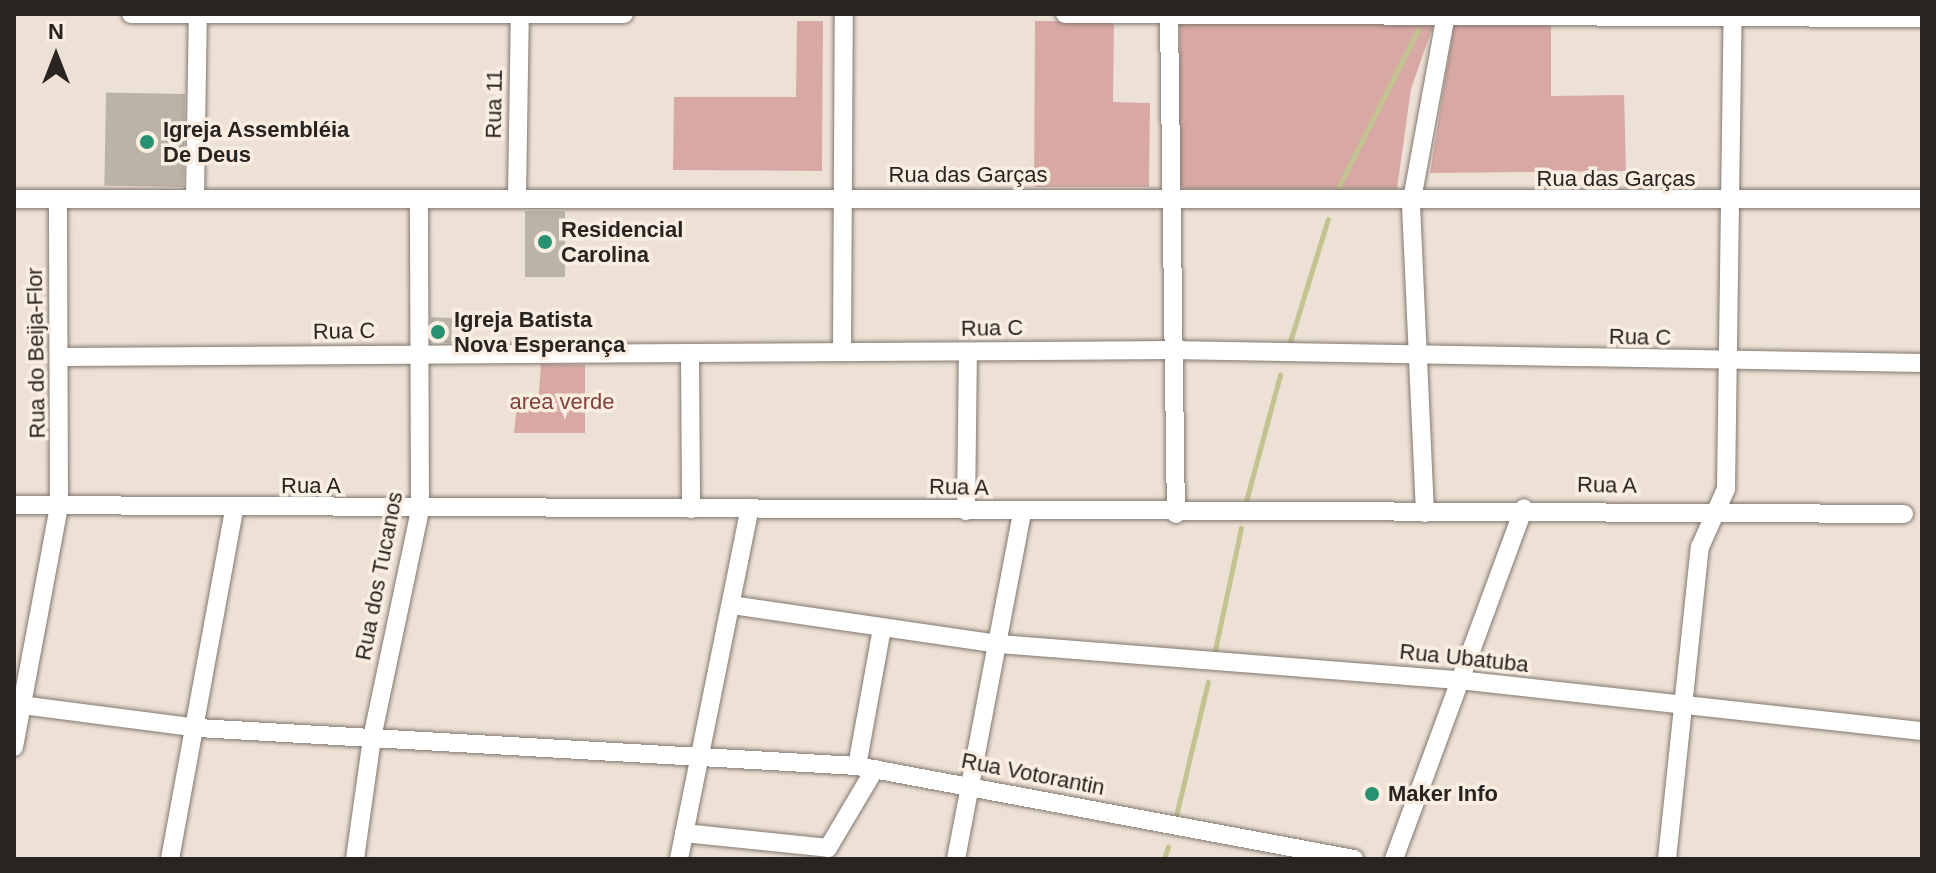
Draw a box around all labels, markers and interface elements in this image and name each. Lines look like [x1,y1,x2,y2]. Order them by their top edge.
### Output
north arrow [16,16,96,96]
text: N [48,19,64,44]
street label: Rua 11 [480,69,508,139]
place label: Igreja Assembléia De Deus [163,116,350,168]
marker: Igreja Assembléia De Deus [138,133,156,151]
street label: Rua das Garças [889,162,1047,188]
street label: Rua das Garças [1537,166,1695,192]
place label: Residencial Carolina [561,216,683,268]
marker: Residencial Carolina [536,233,554,251]
street label: Rua do Beija-Flor [21,267,51,439]
place label: Igreja Batista Nova Esperança [454,306,625,358]
street label: Rua C [961,314,1023,342]
street label: Rua C [313,317,375,345]
marker: Igreja Batista Nova Esperança [429,323,447,341]
street label: Rua C [1609,323,1671,351]
park label: area verde [509,389,615,415]
street label: Rua A [1576,471,1638,499]
street label: Rua A [280,473,342,499]
street label: Rua A [928,473,990,501]
street label: Rua dos Tucanos [350,489,408,663]
street label: Rua Ubatuba [1398,638,1530,678]
street label: Rua Votorantin [959,747,1107,801]
place label: Maker Info [1388,781,1498,807]
marker: Maker Info [1363,785,1381,803]

